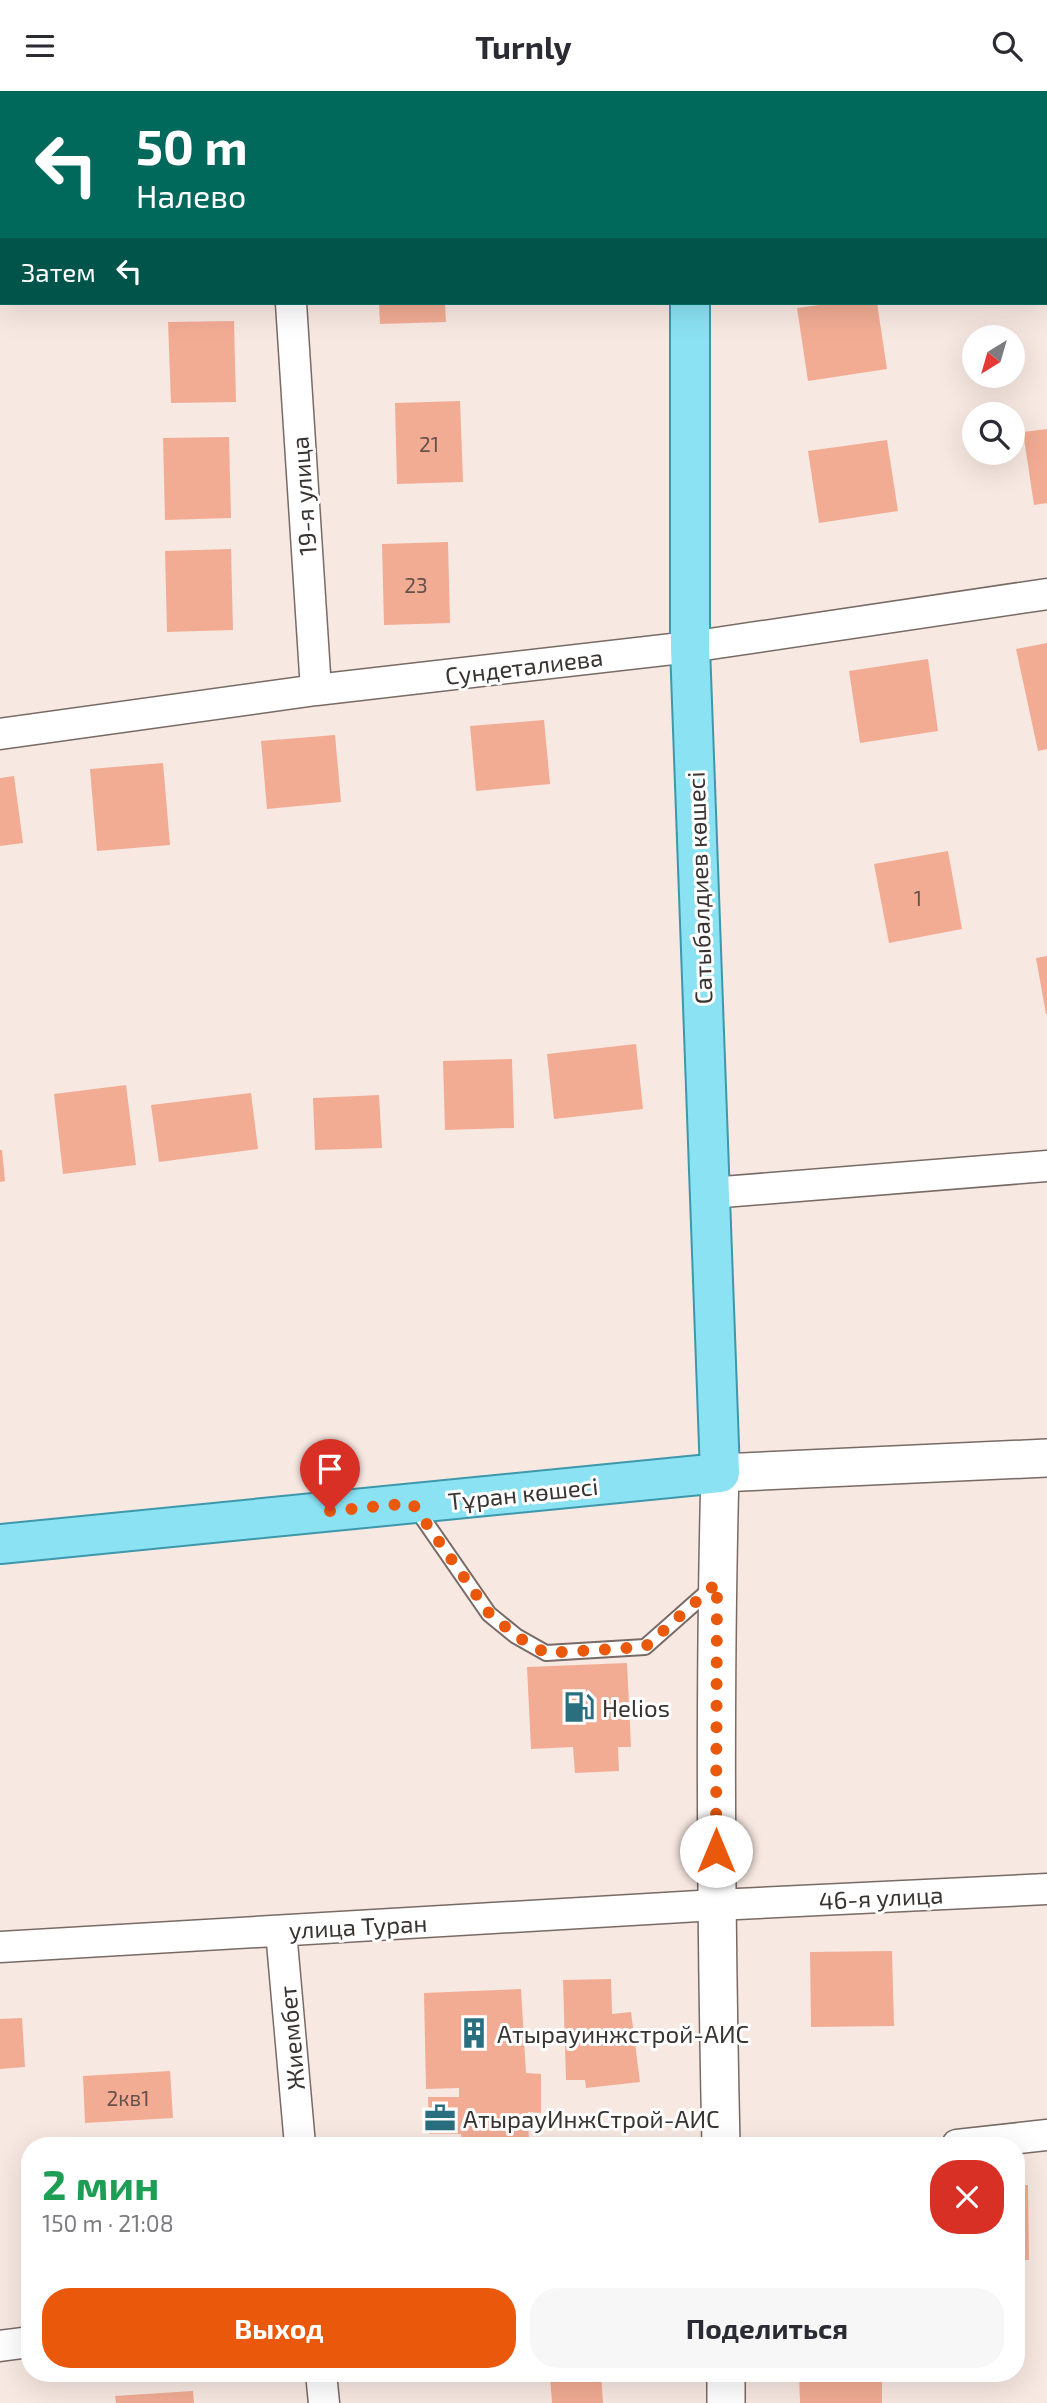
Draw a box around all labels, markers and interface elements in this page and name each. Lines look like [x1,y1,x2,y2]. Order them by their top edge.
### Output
icon: menu [21,27,59,65]
text: Turnly [475,27,572,65]
icon: search [988,27,1026,65]
text: 50 m [136,116,248,175]
icon: left [21,119,112,210]
text: Налево [136,176,246,214]
icon: left [110,252,148,290]
text: Затем [21,256,96,287]
north arrow [962,325,1026,389]
map controls [962,325,1025,465]
button: search [962,402,1025,465]
house number: 21 [419,431,439,456]
street label: 19-я улица [284,435,323,557]
house number: 23 [404,572,428,597]
street label: Сундеталиева [443,642,605,691]
street label: Сатыбалдиев көшесі [680,771,718,1005]
house number: 1 [914,885,922,910]
pin [300,1439,360,1511]
icon: arrive [311,1450,349,1488]
street label: Тұран көшесі [446,1471,600,1515]
fuel station icon: Helios [562,1690,596,1724]
place label: Helios [602,1693,670,1722]
position arrow [679,1814,753,1888]
street label: 46-я улица [818,1879,944,1916]
street label: улица Туран [288,1908,428,1945]
street label: Жиембет [272,1984,310,2091]
building icon: Атырауинжстрой-АИС [457,2016,491,2050]
place label: Атырауинжстрой-АИС [497,2019,749,2049]
house number: 2кв1 [106,2085,150,2110]
office icon: АтырауИнжСтрой-АИС [423,2101,457,2135]
place label: АтырауИнжСтрой-АИС [463,2104,720,2134]
text: 2 мин [42,2158,159,2208]
button: close [930,2160,1004,2234]
text: 150 m · 21:08 [42,2209,174,2237]
button: Выход [42,2288,516,2368]
button: Поделиться [530,2288,1004,2368]

